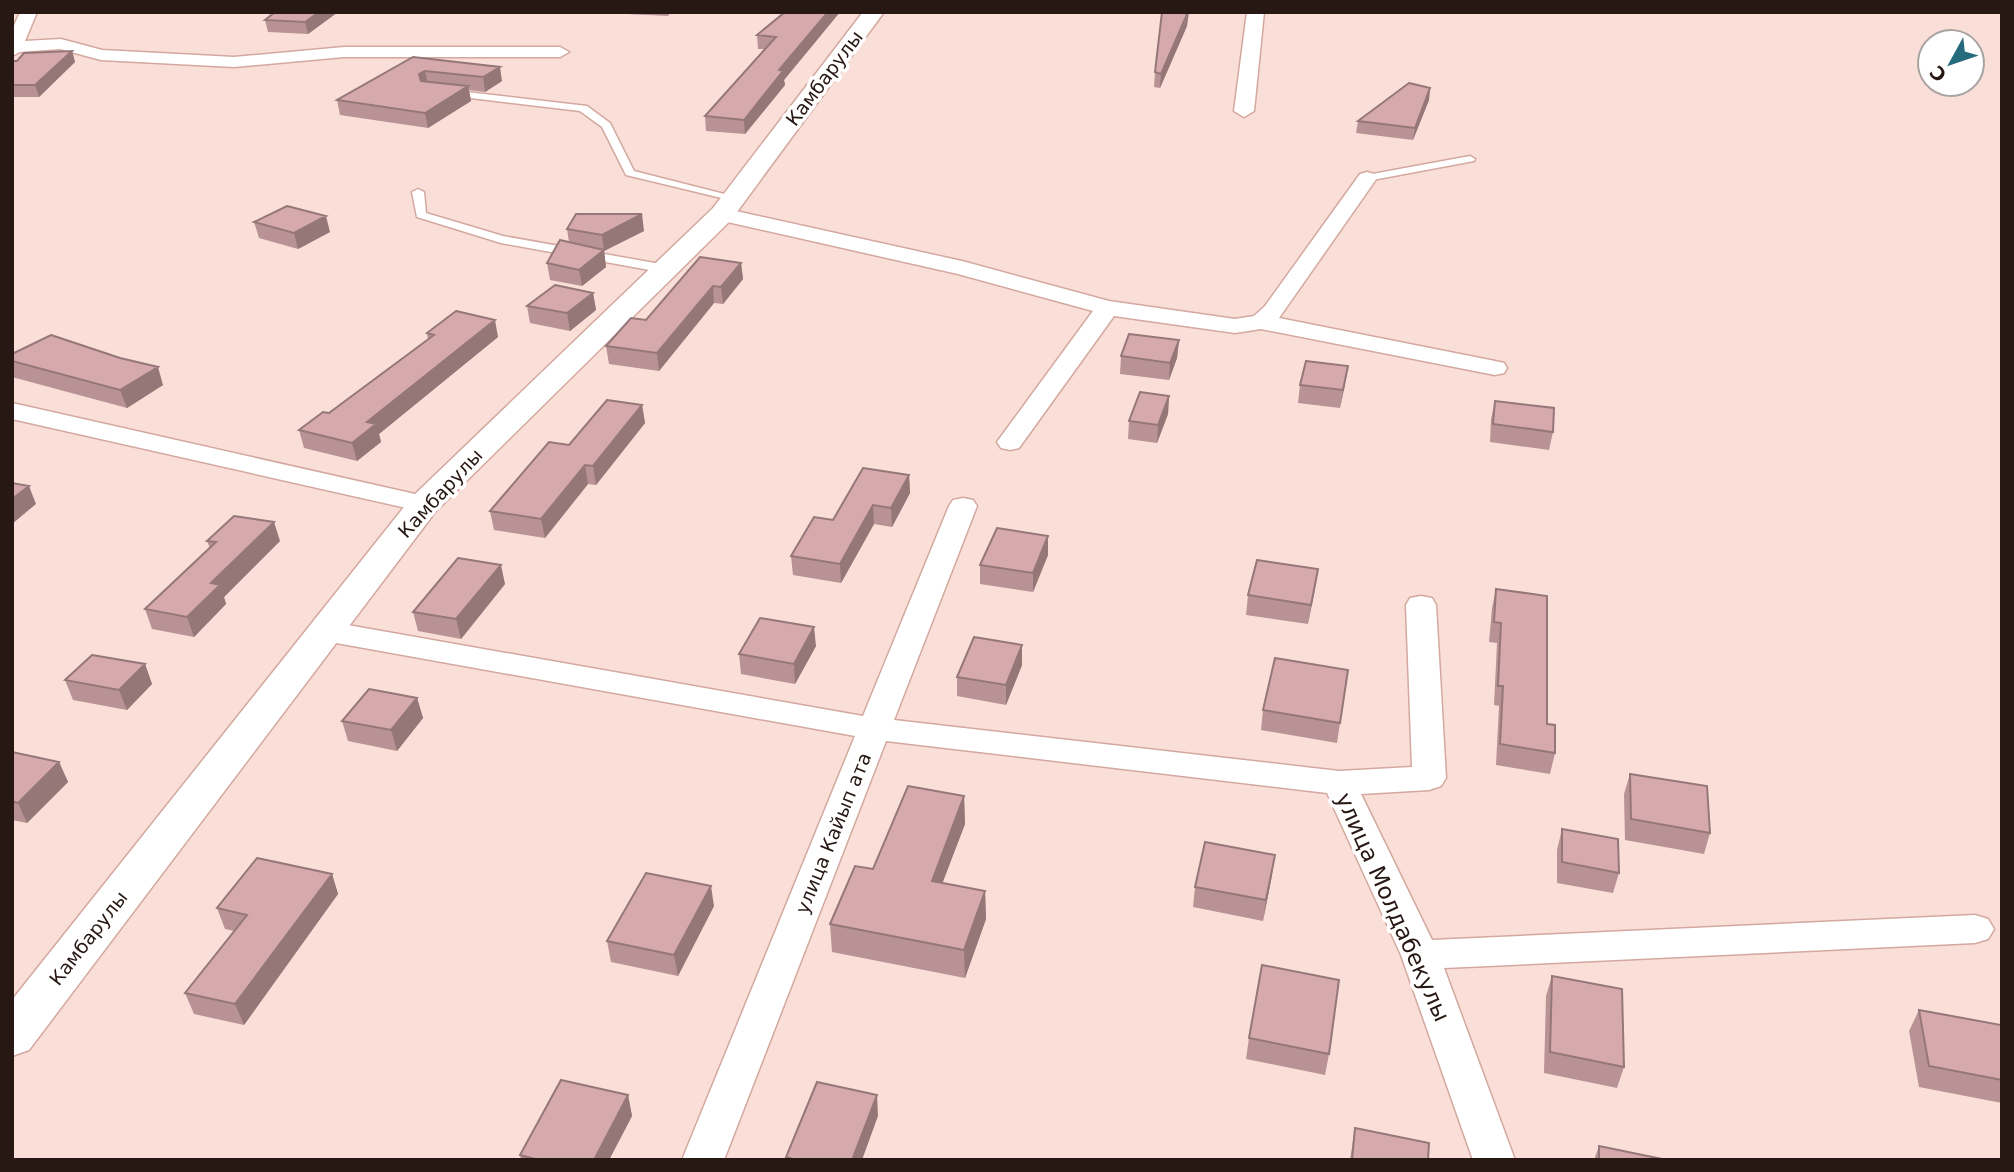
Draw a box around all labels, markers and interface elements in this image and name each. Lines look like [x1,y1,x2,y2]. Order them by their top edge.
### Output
street label: Камбарулы [781,26,867,130]
north arrow [1916,28,1986,98]
text: С [1925,62,1951,86]
street label: Камбарулы [393,444,487,542]
street label: улица Кайып ата [791,749,875,917]
street label: улица Молдабекулы [1331,789,1455,1025]
street label: Камбарулы [44,887,132,989]

